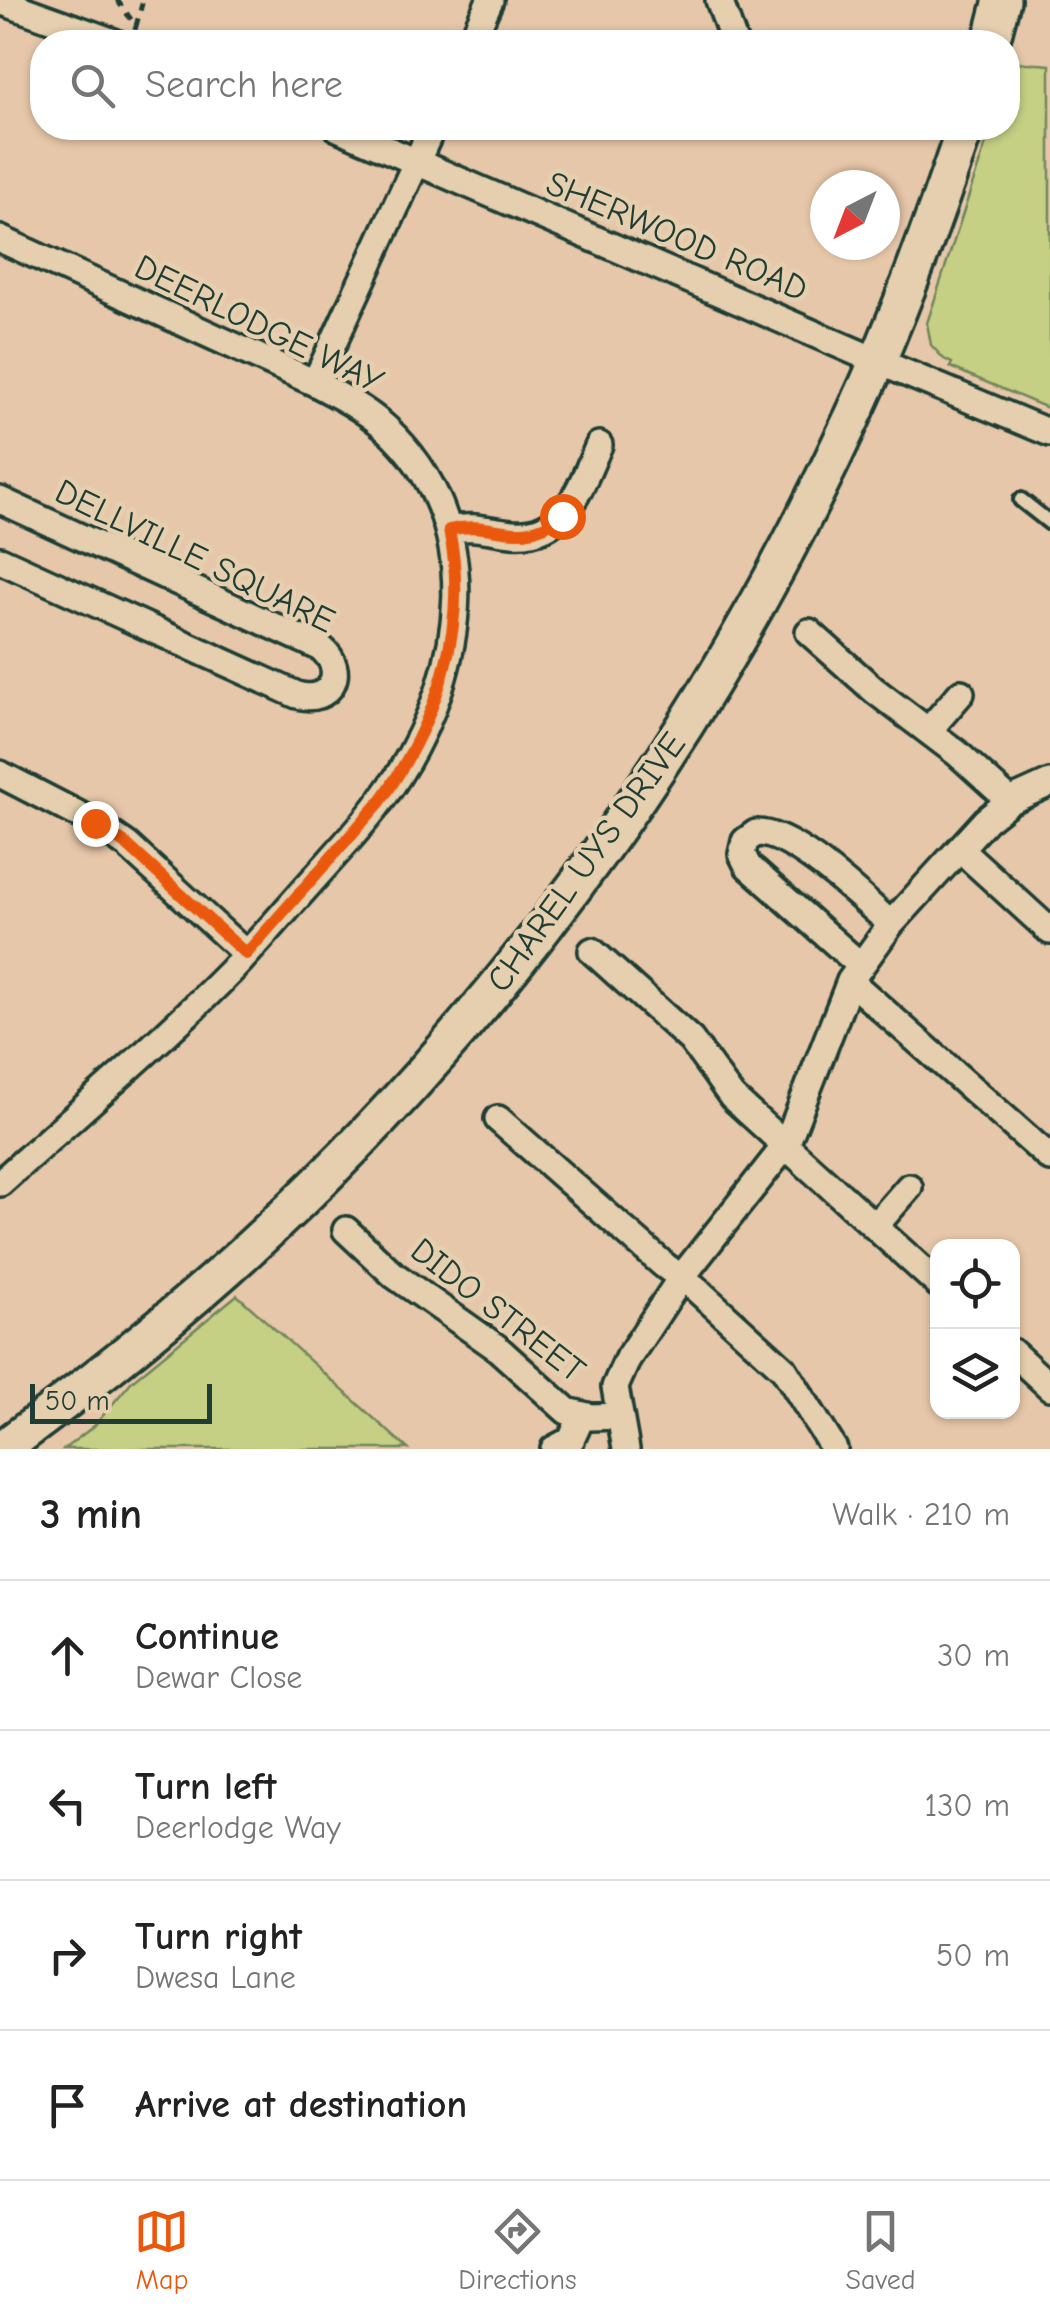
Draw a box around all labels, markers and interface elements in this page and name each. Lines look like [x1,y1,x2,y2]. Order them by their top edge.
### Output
search box [30,30,1020,140]
icon: search [65,58,120,113]
text: Search here [145,63,343,107]
street label: SHERWOOD ROAD [540,162,814,310]
north arrow [810,170,900,260]
street label: DEERLODGE WAY [128,246,390,402]
street label: DELLVILLE SQUARE [49,471,341,641]
route start [540,494,586,540]
street label: CHAREL UYS DRIVE [478,724,694,1000]
route end [73,801,119,847]
street label: DIDO STREET [403,1229,593,1391]
map controls [930,1239,1020,1419]
button: locate [930,1239,1020,1329]
button: layers [930,1329,1020,1419]
scale bar [30,1379,212,1424]
text: 50 m [45,1385,110,1417]
text: 3 min [40,1490,142,1539]
text: Walk · 210 m [832,1496,1010,1533]
text: Continue [135,1615,279,1659]
icon: ahead [40,1628,95,1683]
text: 30 m [937,1637,1010,1674]
text: Dewar Close [135,1659,302,1696]
text: Turn left [135,1765,276,1809]
icon: left [40,1778,95,1833]
text: 130 m [924,1787,1010,1824]
text: Deerlodge Way [135,1809,341,1846]
text: Turn right [135,1915,302,1959]
icon: right [40,1928,95,1983]
text: 50 m [936,1937,1010,1974]
text: Dwesa Lane [135,1959,296,1996]
icon: arrive [40,2078,95,2133]
text: Arrive at destination [135,2083,467,2127]
tab: Map [134,2204,189,2296]
tab: Directions [458,2204,577,2296]
tab: Saved [846,2204,916,2296]

